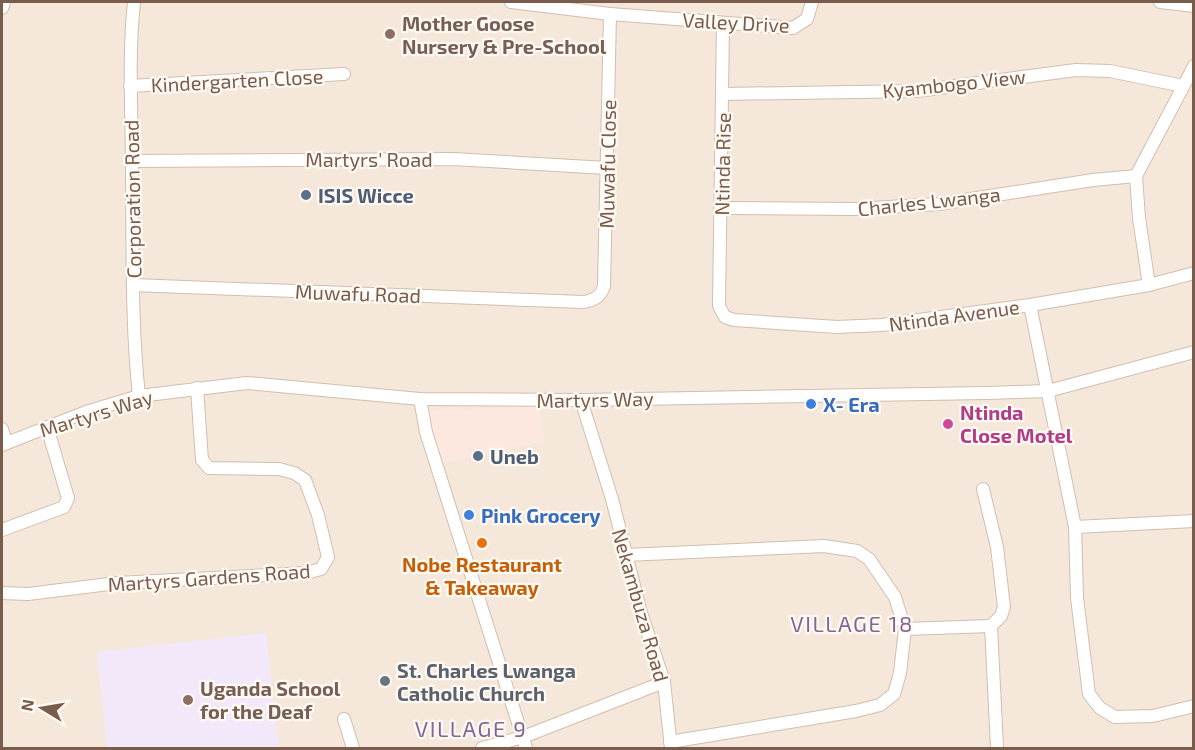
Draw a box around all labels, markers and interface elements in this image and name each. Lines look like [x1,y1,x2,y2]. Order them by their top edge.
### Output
street label: Valley Drive [682,7,790,37]
place label: Mother Goose Nursery & Pre-School [402,11,607,59]
marker: Mother Goose Nursery & Pre-School [383,27,397,41]
street label: Kindergarten Close [150,63,324,97]
street label: Kyambogo View [881,64,1027,102]
street label: Muwafu Close [594,99,620,229]
street label: Ntinda Rise [709,112,735,216]
street label: Corporation Road [119,119,145,279]
street label: Martyrs' Road [305,147,433,171]
street label: Charles Lwanga [856,182,1002,220]
place label: ISIS Wicce [318,183,414,207]
marker: ISIS Wicce [299,188,313,202]
street label: Muwafu Road [295,279,421,307]
street label: Ntinda Avenue [887,294,1021,336]
street label: Martyrs Way [36,384,156,442]
street label: Martyrs Way [536,386,654,412]
place label: X- Era [823,392,880,416]
marker: X- Era [804,397,818,411]
place label: Ntinda Close Motel [960,400,1073,447]
marker: Ntinda Close Motel [941,417,955,431]
place label: Uneb [490,444,539,468]
marker: Uneb [471,449,485,463]
place label: Pink Grocery [481,503,601,528]
marker: Pink Grocery [462,508,476,522]
street label: Nekambuza Road [608,526,674,684]
marker: Nobe Restaurant & Takeaway [475,536,489,550]
place label: Nobe Restaurant & Takeaway [402,552,562,600]
street label: Martyrs Gardens Road [107,558,311,596]
district label: VILLAGE 18 [790,610,914,636]
place label: St. Charles Lwanga Catholic Church [397,658,576,705]
marker: St. Charles Lwanga Catholic Church [378,674,392,688]
place label: Uganda School for the Deaf [200,676,341,723]
north arrow [12,678,72,738]
marker: Uganda School for the Deaf [181,693,195,707]
text: N [16,698,37,713]
district label: VILLAGE 9 [415,715,527,741]

